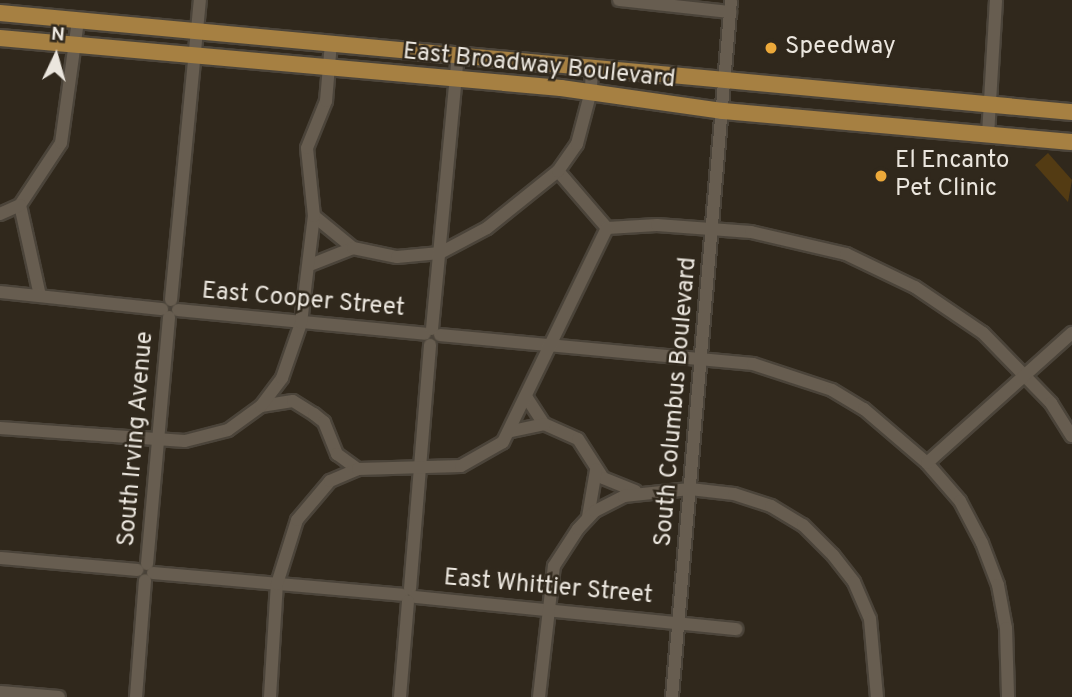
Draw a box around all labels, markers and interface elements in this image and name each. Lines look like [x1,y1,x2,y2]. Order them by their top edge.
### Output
north arrow [21,21,91,91]
text: N [50,23,66,48]
place label: Speedway [785,34,896,62]
street label: East Broadway Boulevard [401,38,677,96]
marker: Speedway [763,40,779,56]
place label: El Encanto Pet Clinic [895,148,1010,204]
marker: El Encanto Pet Clinic [873,168,889,184]
street label: South Columbus Boulevard [650,256,704,548]
street label: East Cooper Street [200,278,406,324]
street label: South Irving Avenue [113,330,161,548]
street label: East Whittier Street [442,565,654,611]

